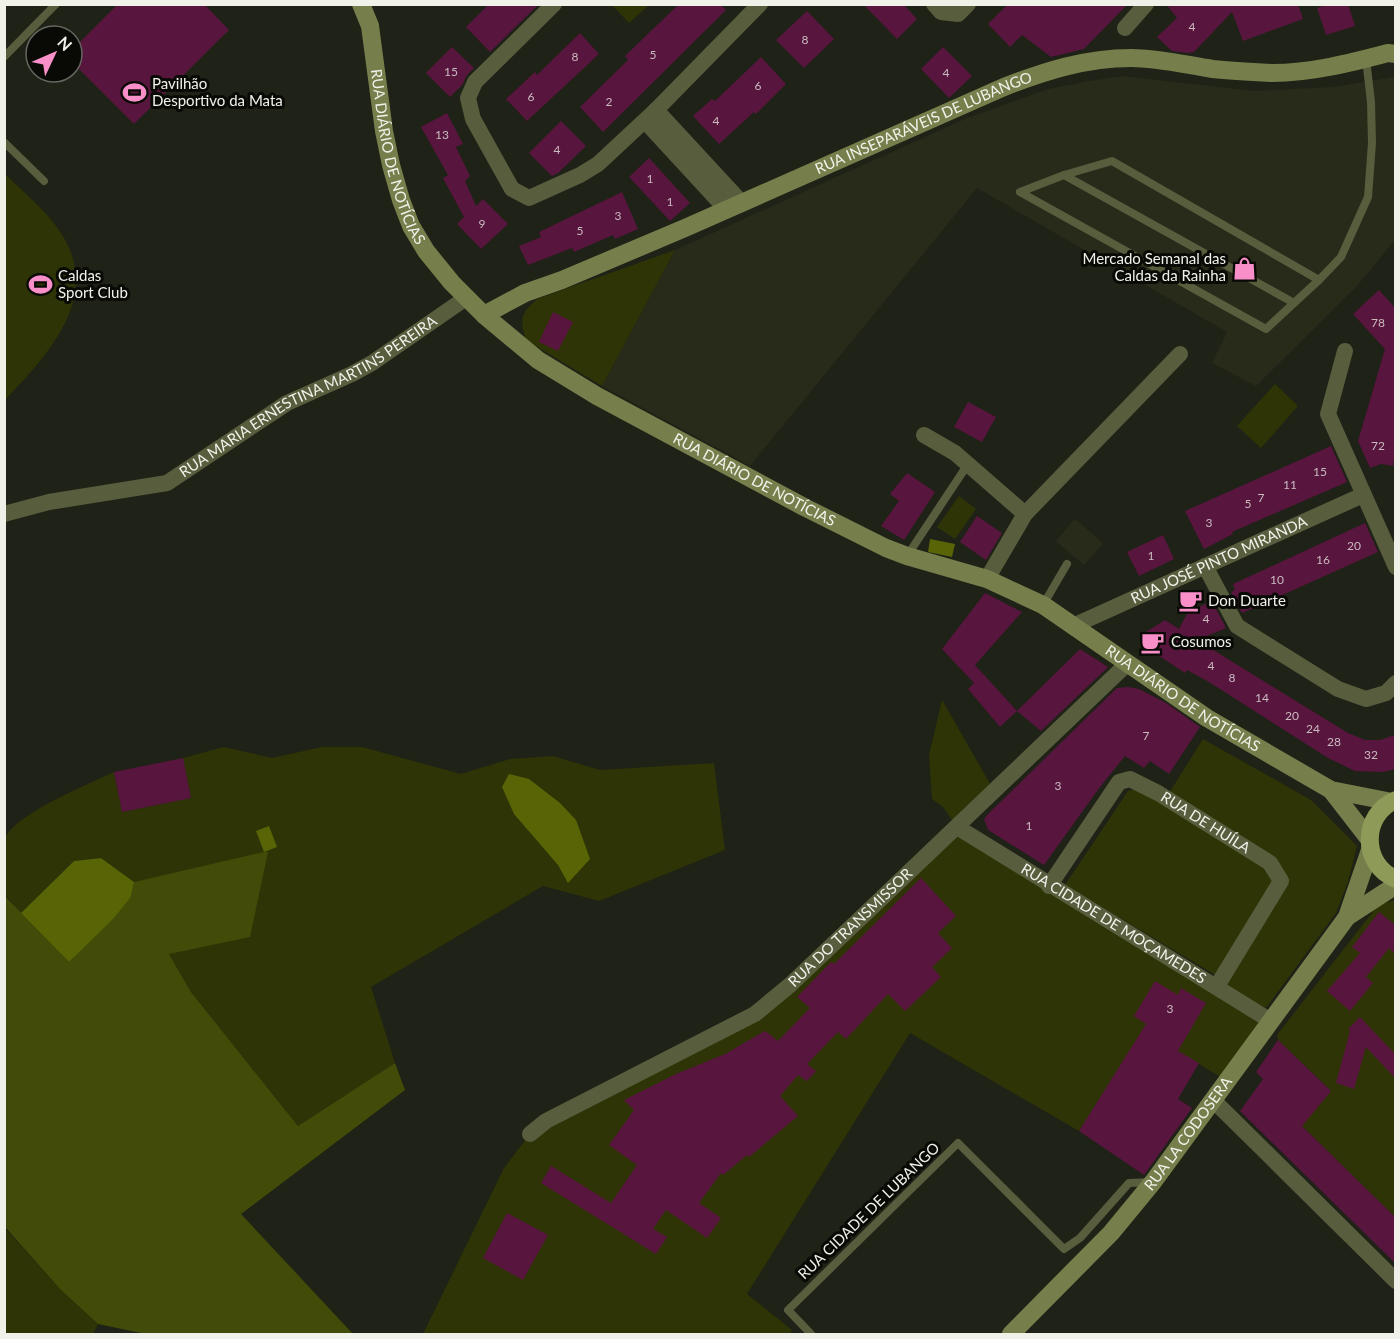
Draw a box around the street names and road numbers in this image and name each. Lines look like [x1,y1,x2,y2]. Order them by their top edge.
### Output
street label: RUA INSEPARÁVEIS DE LUBANGO [812,67,1034,177]
street label: RUA DIÁRIO DE NOTÍCIAS [368,68,430,247]
street label: RUA MARIA ERNESTINA MARTINS PEREIRA [175,311,440,480]
street label: RUA DIÁRIO DE NOTÍCIAS [670,429,839,529]
street label: RUA JOSÉ PINTO MIRANDA [1128,511,1310,607]
street label: RUA DIÁRIO DE NOTÍCIAS [1102,641,1264,755]
street label: RUA DE HUÍLA [1158,787,1255,857]
street label: RUA CIDADE DE MOÇAMEDES [1018,859,1210,987]
street label: RUA DO TRANSMISSOR [784,864,916,990]
street label: RUA LA CODOSERA [1140,1072,1236,1194]
street label: RUA CIDADE DE LUBANGO [794,1138,943,1283]

